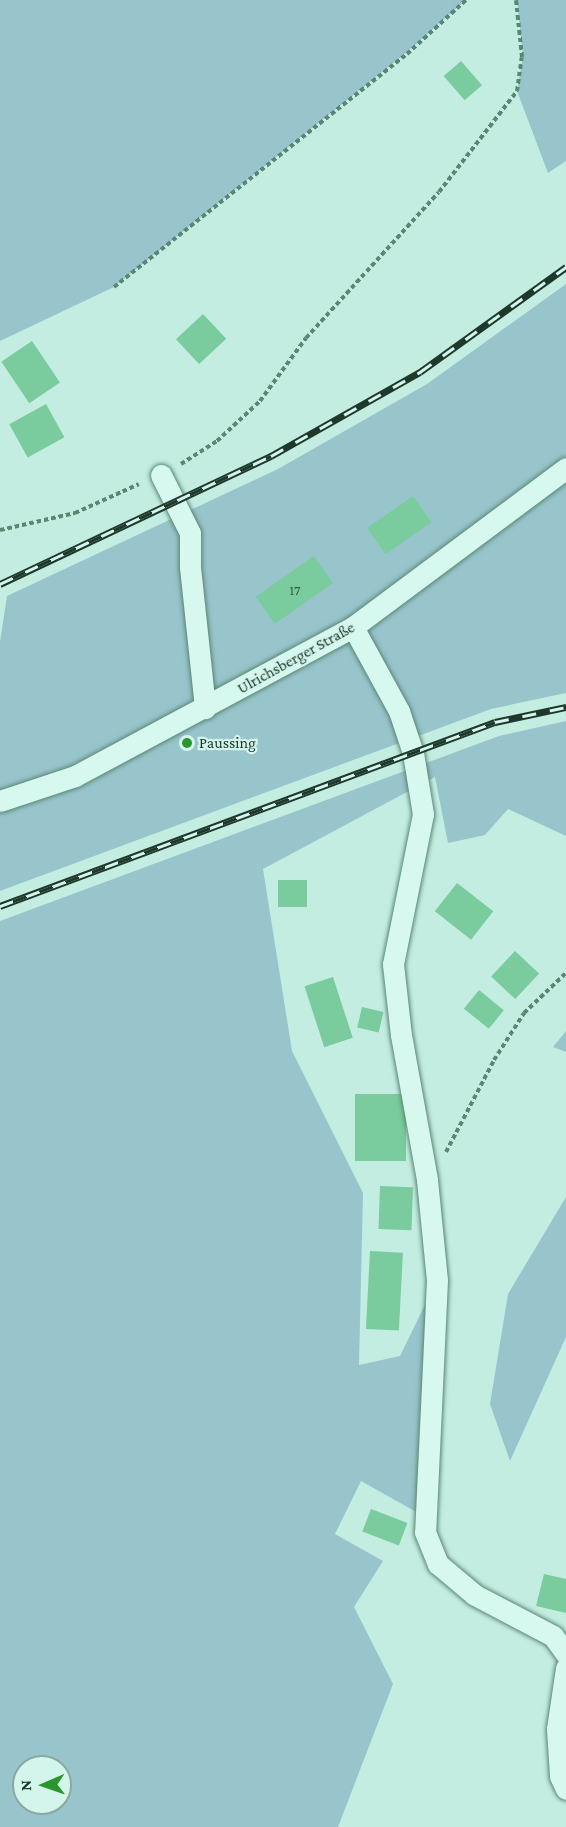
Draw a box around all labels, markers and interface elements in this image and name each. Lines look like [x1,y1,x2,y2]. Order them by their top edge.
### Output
house number: 17 [289,582,301,598]
street label: Ulrichsberger Straße [234,618,358,698]
place label: Paussing [199,733,256,753]
marker: Paussing [180,736,194,750]
north arrow [12,1755,72,1815]
text: N [17,1780,34,1791]

